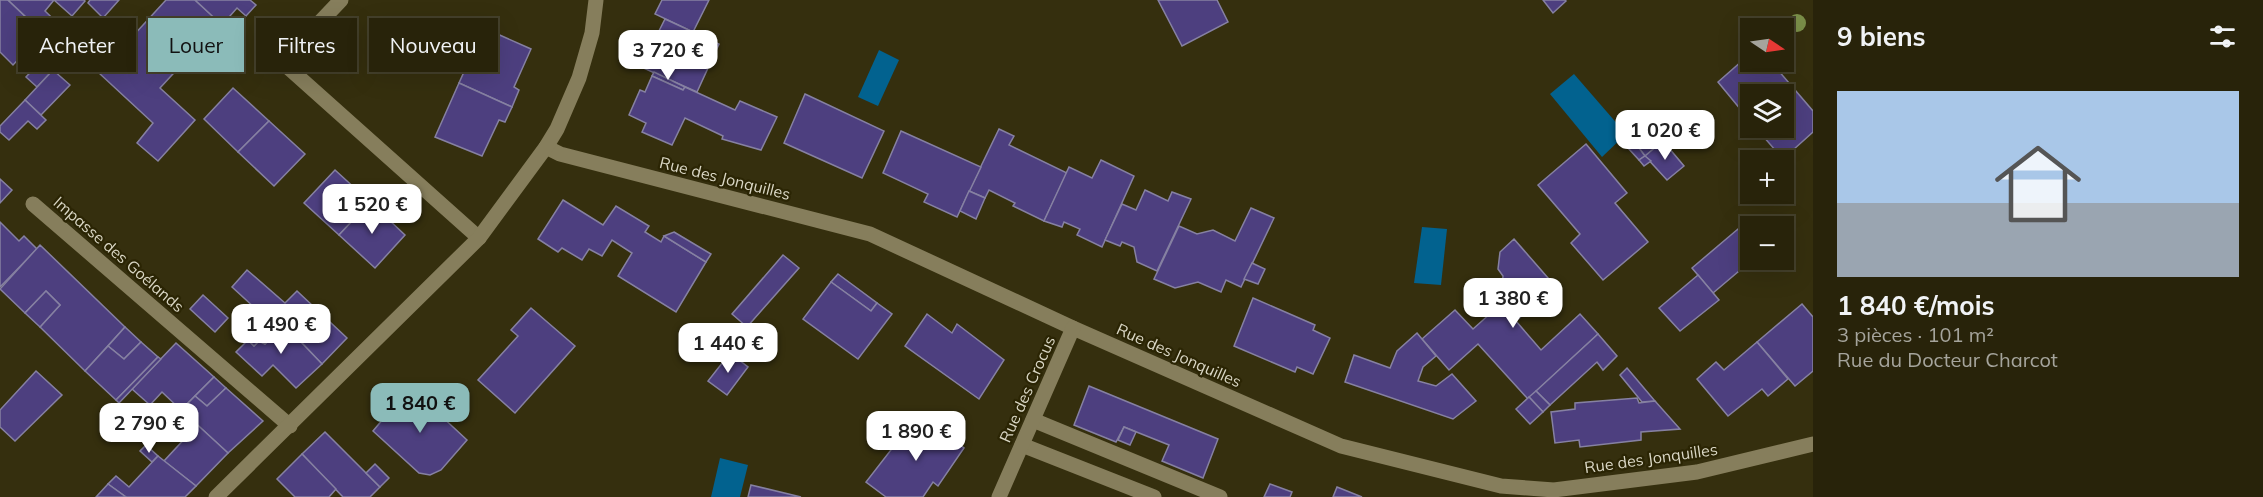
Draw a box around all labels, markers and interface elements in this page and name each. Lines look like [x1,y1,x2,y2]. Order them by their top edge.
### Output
chip: Acheter [18,18,136,72]
chip: Louer [148,18,244,72]
chip: Filtres [256,18,357,72]
chip: Nouveau [369,18,498,72]
north arrow [1740,18,1794,72]
map controls [1740,18,1794,270]
text: 9 biens [1837,20,1926,53]
icon: filters [2206,20,2239,53]
pin: 3 720 € [613,30,723,81]
text: 3 720 € [633,37,703,62]
button: layers [1740,84,1794,138]
pin: 1 020 € [1610,110,1720,161]
text: 1 020 € [1630,117,1700,142]
icon: home [1984,130,2092,238]
button: + [1740,150,1794,204]
street label: Rue des Jonquilles [657,152,793,204]
pin: 1 520 € [317,184,427,235]
text: 1 520 € [337,191,407,216]
street label: Impasse des Goélands [50,192,188,316]
button: − [1740,216,1794,270]
pin: 1 380 € [1458,278,1568,329]
text: 1 380 € [1478,285,1548,310]
text: 1 840 €/mois [1837,289,1994,322]
pin: 1 490 € [226,304,336,355]
text: 1 490 € [246,311,316,336]
street label: Rue des Jonquilles [1114,319,1244,391]
text: 3 pièces · 101 m² [1837,322,1994,347]
pin: 1 440 € [673,323,783,374]
text: 1 440 € [693,330,763,355]
street label: Rue des Crocus [995,333,1059,445]
text: Rue du Docteur Charcot [1837,347,2058,372]
pin: 1 840 € [365,383,475,434]
text: 1 840 € [385,390,455,415]
pin: 2 790 € [94,403,204,454]
text: 2 790 € [114,410,184,435]
pin: 1 890 € [861,411,971,462]
text: 1 890 € [881,418,951,443]
street label: Rue des Jonquilles [1583,439,1719,477]

